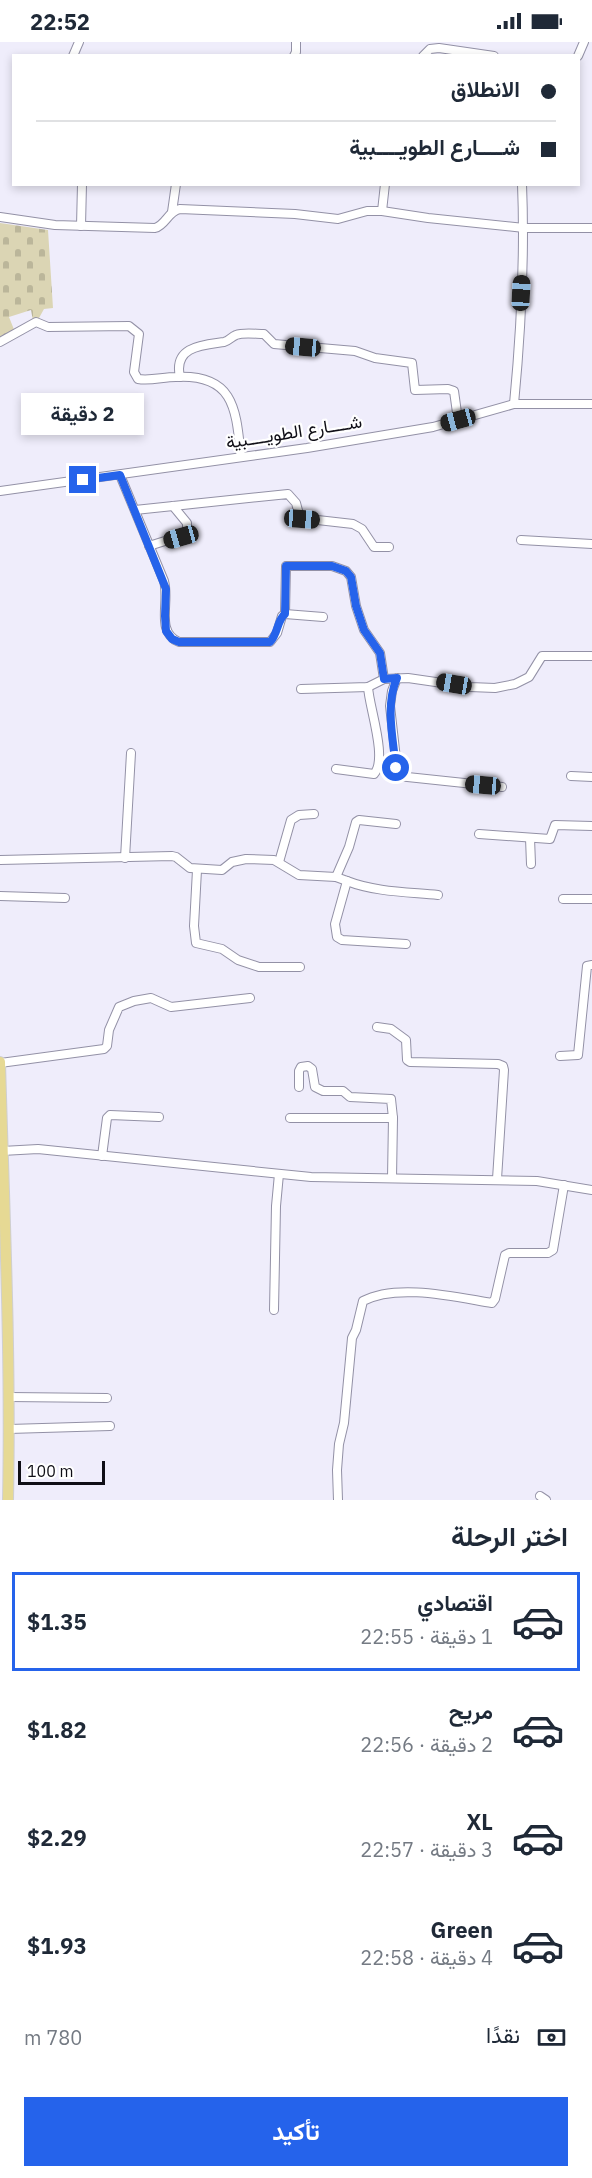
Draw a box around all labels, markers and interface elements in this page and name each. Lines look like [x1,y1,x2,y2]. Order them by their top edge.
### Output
text: 22:52 [30,7,90,36]
text: الانطلاق [451,74,520,103]
text: شــــارع الطويــــبية [349,132,520,161]
car [511,275,531,311]
car [284,336,322,358]
callout: 2 دقيقة [22,393,144,435]
text: 2 دقيقة [51,400,114,427]
car [438,407,478,433]
street label: شــــارع الطويــــبية [224,409,364,455]
route end [69,466,96,493]
car [283,509,321,529]
car [161,523,201,551]
car [435,672,473,696]
route start [382,754,409,781]
car [464,774,502,796]
scale bar [18,1458,105,1486]
text: 100 m [27,1461,74,1481]
text: اختر الرحلة [451,1518,568,1553]
text: اقتصادي [417,1588,493,1617]
icon: car [511,1595,565,1649]
text: $1.35 [27,1607,87,1636]
text: 1 دقيقة · 22:55 [360,1623,493,1650]
text: مريح [449,1696,493,1725]
icon: car [511,1703,565,1757]
text: $1.82 [27,1715,87,1744]
text: 2 دقيقة · 22:56 [360,1731,493,1758]
text: XL [467,1807,493,1836]
icon: car [511,1811,565,1865]
text: $2.29 [27,1823,87,1852]
text: 3 دقيقة · 22:57 [360,1836,493,1863]
text: Green [431,1915,493,1944]
icon: car [511,1919,565,1973]
text: $1.93 [27,1931,87,1960]
text: 4 دقيقة · 22:58 [360,1944,493,1971]
text: نقدًا [486,2020,520,2049]
icon: cash [535,2021,568,2054]
text: 780 m [24,2024,82,2051]
button: تأكيد [24,2097,568,2166]

